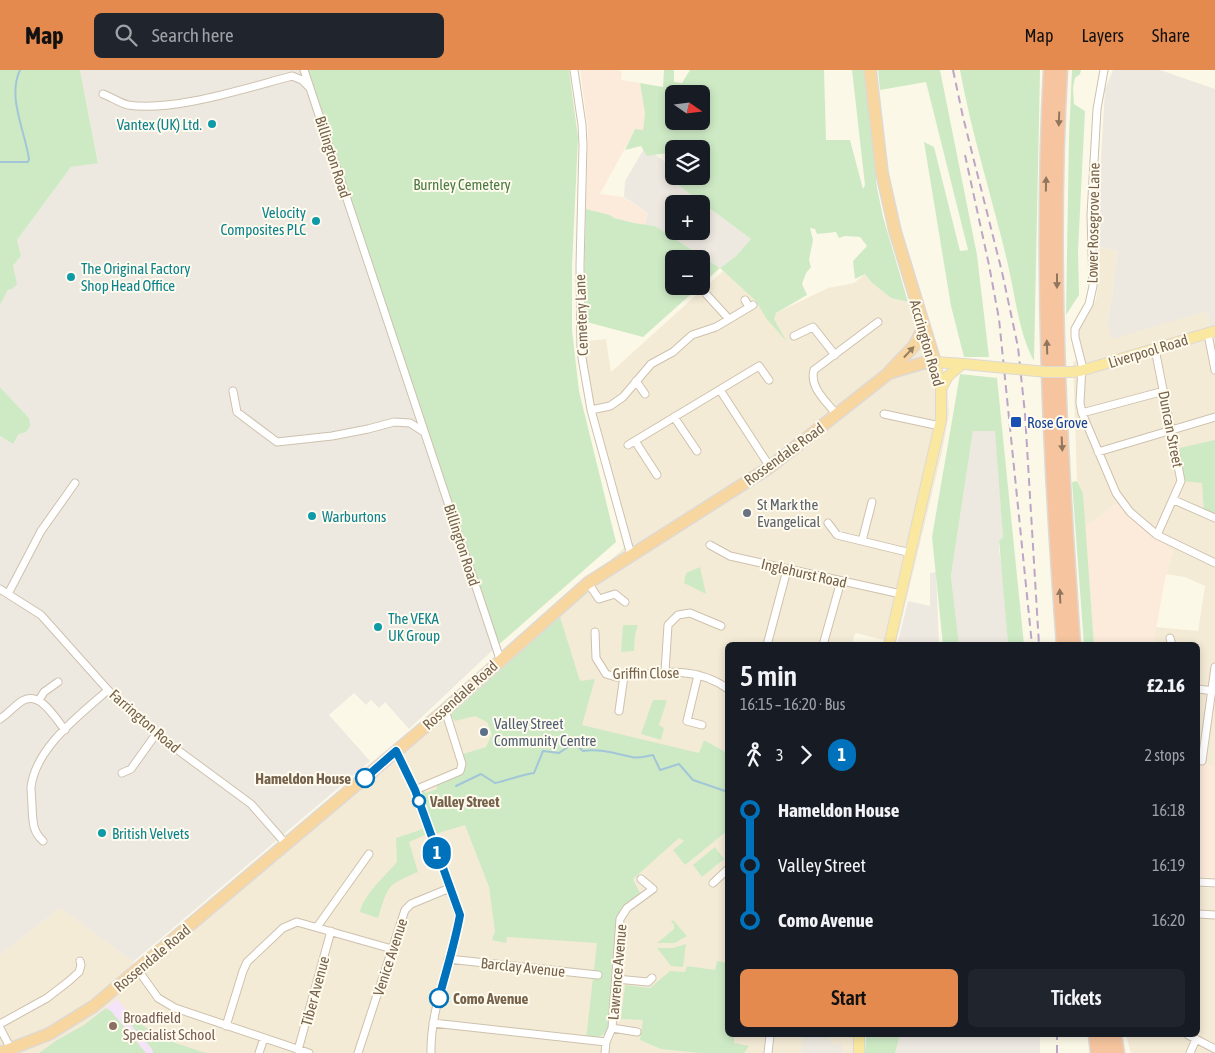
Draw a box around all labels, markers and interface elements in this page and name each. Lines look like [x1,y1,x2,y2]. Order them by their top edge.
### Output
search box [94,13,444,58]
icon: search [112,21,140,49]
text: Map [25,22,64,49]
text: Search here [152,24,234,46]
text: Map [1024,25,1053,46]
text: Layers [1081,25,1124,46]
text: Share [1152,25,1190,46]
north arrow [665,85,710,130]
map controls [665,85,710,295]
one-way arrow [1054,111,1062,127]
street label: Billington Road [312,114,354,200]
place label: Vantex (UK) Ltd. [117,116,202,133]
marker: Vantex (UK) Ltd. [206,118,218,130]
button: layers [665,140,710,185]
street label: Lower Rosegrove Lane [1083,162,1103,284]
park label: Burnley Cemetery [413,176,511,193]
one-way arrow [1042,176,1050,192]
button: + [665,195,710,240]
place label: Velocity Composites PLC [221,204,306,238]
marker: Velocity Composites PLC [310,215,322,227]
button: − [665,250,710,295]
place label: The Original Factory Shop Head Office [81,260,190,294]
marker: The Original Factory Shop Head Office [65,271,77,283]
one-way arrow [1053,273,1061,289]
street label: Cemetery Lane [571,274,591,356]
street label: Accrington Road [907,298,947,388]
street label: Liverpool Road [1106,331,1190,371]
one-way arrow [1043,338,1051,354]
one-way arrow [903,346,915,358]
street label: Duncan Street [1155,389,1187,469]
place label: Rose Grove [1027,414,1088,431]
marker: Rose Grove [1009,415,1023,429]
street label: Rossendale Road [741,419,827,489]
one-way arrow [1058,436,1066,452]
place label: St Mark the Evangelical [757,496,821,530]
street label: Billington Road [441,502,483,588]
marker: St Mark the Evangelical [741,507,753,519]
place label: Warburtons [322,508,386,525]
marker: Warburtons [306,510,318,522]
street label: Inglehurst Road [759,555,849,591]
one-way arrow [1055,588,1063,604]
place label: The VEKA UK Group [388,610,440,644]
marker: The VEKA UK Group [372,621,384,633]
street label: Rossendale Road [419,657,501,733]
text: 5 min [740,660,797,692]
street label: Griffin Close [613,664,680,682]
text: £2.16 [1147,674,1185,696]
street label: Farrington Road [106,686,184,756]
text: 16:15 – 16:20 · Bus [740,695,845,713]
place label: Valley Street Community Centre [494,715,597,749]
marker: Valley Street Community Centre [478,726,490,738]
icon: walk [740,741,768,769]
icon: forward [792,741,820,769]
text: 1 [838,744,846,765]
text: 3 [776,746,784,764]
text: 2 stops [1144,746,1185,764]
marker: Hameldon House [355,768,375,788]
place label: Hameldon House [255,770,351,787]
place label: Valley Street [429,793,500,810]
marker: Valley Street [412,794,426,808]
text: Hameldon House [778,799,899,821]
text: 16:18 [1152,801,1185,819]
place label: British Velvets [112,825,189,842]
marker: British Velvets [96,827,108,839]
line badge: 1 [421,837,453,869]
text: 1 [433,842,441,863]
text: Valley Street [778,854,866,876]
text: 16:19 [1152,856,1185,874]
text: Como Avenue [778,909,873,931]
text: 16:20 [1152,911,1185,929]
street label: Venice Avenue [369,916,411,998]
street label: Rossendale Road [110,921,194,995]
street label: Lawrence Avenue [604,923,630,1021]
street label: Tiber Avenue [298,954,333,1028]
street label: Barclay Avenue [480,954,566,980]
button: Start [740,969,958,1027]
button: Tickets [968,969,1185,1027]
marker: Como Avenue [429,988,449,1008]
place label: Como Avenue [453,990,528,1007]
place label: Broadfield Specialist School [123,1009,215,1043]
marker: Broadfield Specialist School [107,1020,119,1032]

